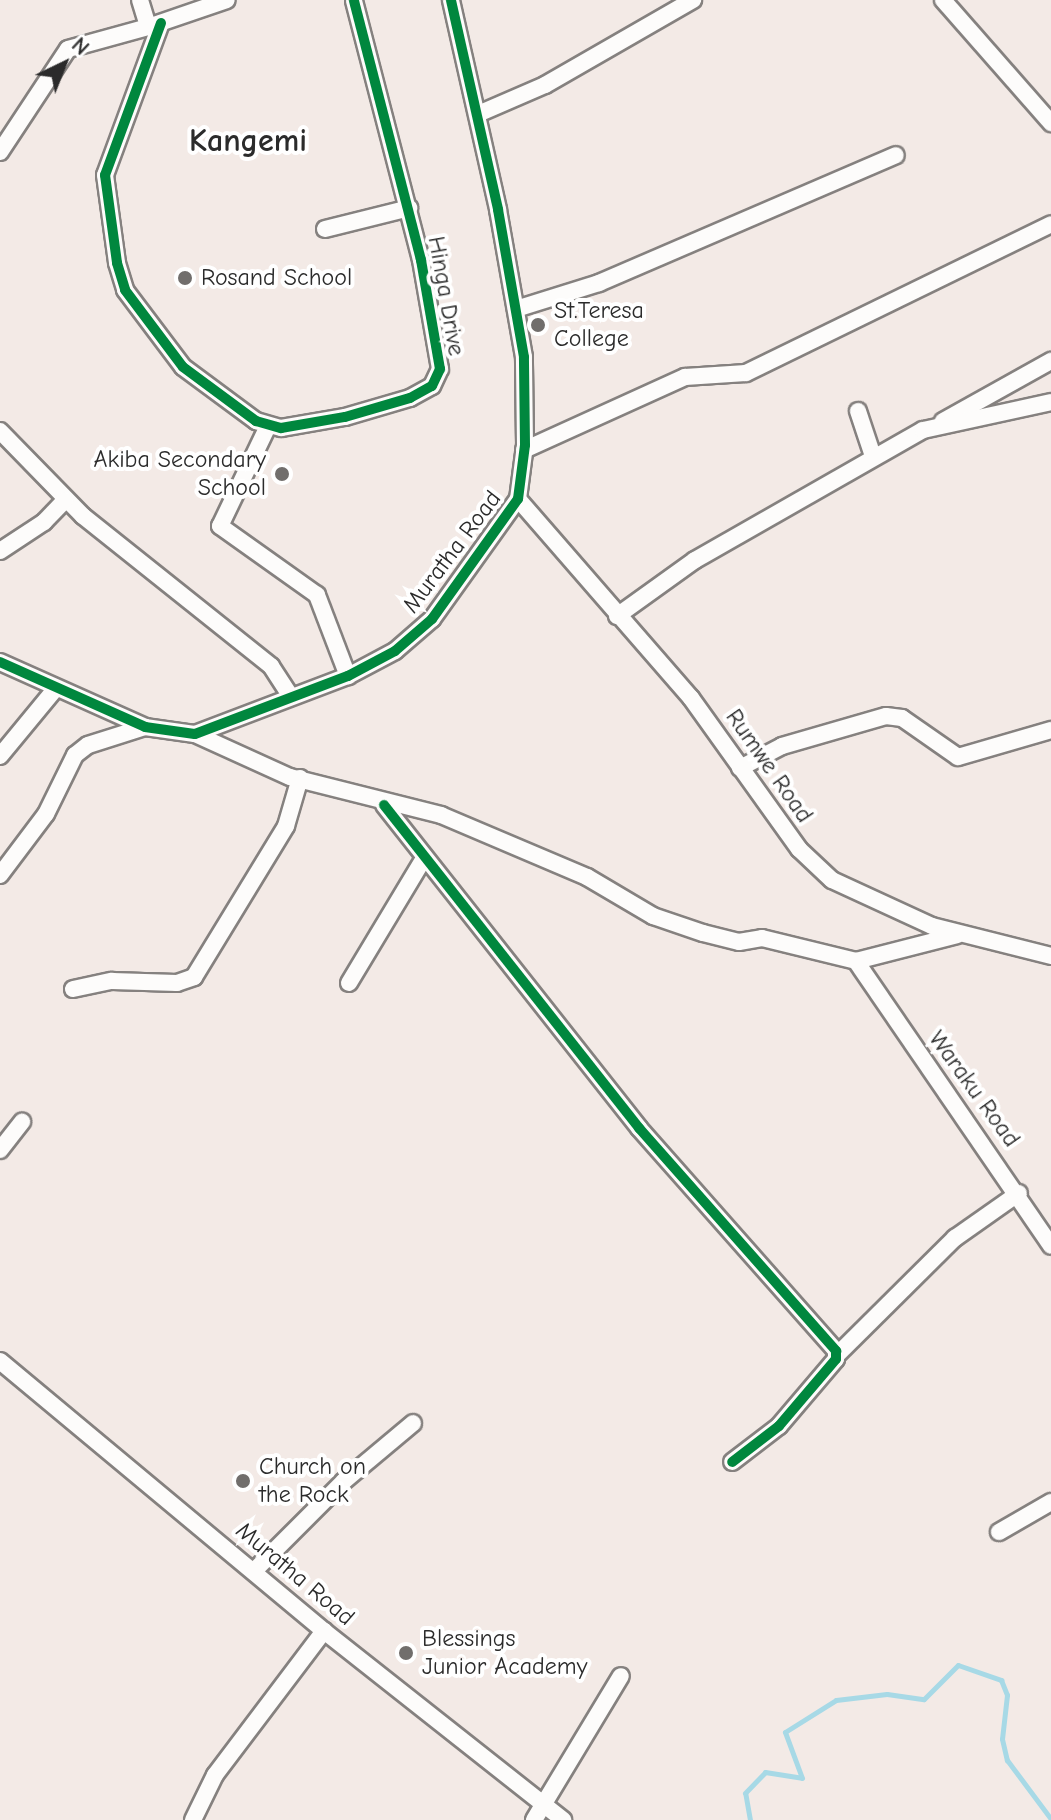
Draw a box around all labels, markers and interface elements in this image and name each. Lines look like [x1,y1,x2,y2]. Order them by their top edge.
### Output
north arrow [24,24,104,104]
text: N [66,32,94,61]
district label: Kangemi [189,122,307,160]
street label: Hinga Drive [421,234,471,358]
place label: Rosand School [201,264,352,292]
marker: Rosand School [176,269,194,287]
place label: St.Teresa College [554,297,644,353]
marker: St.Teresa College [529,316,547,334]
place label: Akiba Secondary School [94,446,266,502]
marker: Akiba Secondary School [273,465,291,483]
street label: Muratha Road [397,485,507,619]
street label: Rumwe Road [719,704,819,828]
street label: Waraku Road [922,1025,1026,1153]
place label: Church on the Rock [259,1453,366,1509]
marker: Church on the Rock [234,1472,252,1490]
street label: Muratha Road [230,1516,360,1632]
place label: Blessings Junior Academy [422,1625,587,1681]
marker: Blessings Junior Academy [397,1644,415,1662]

